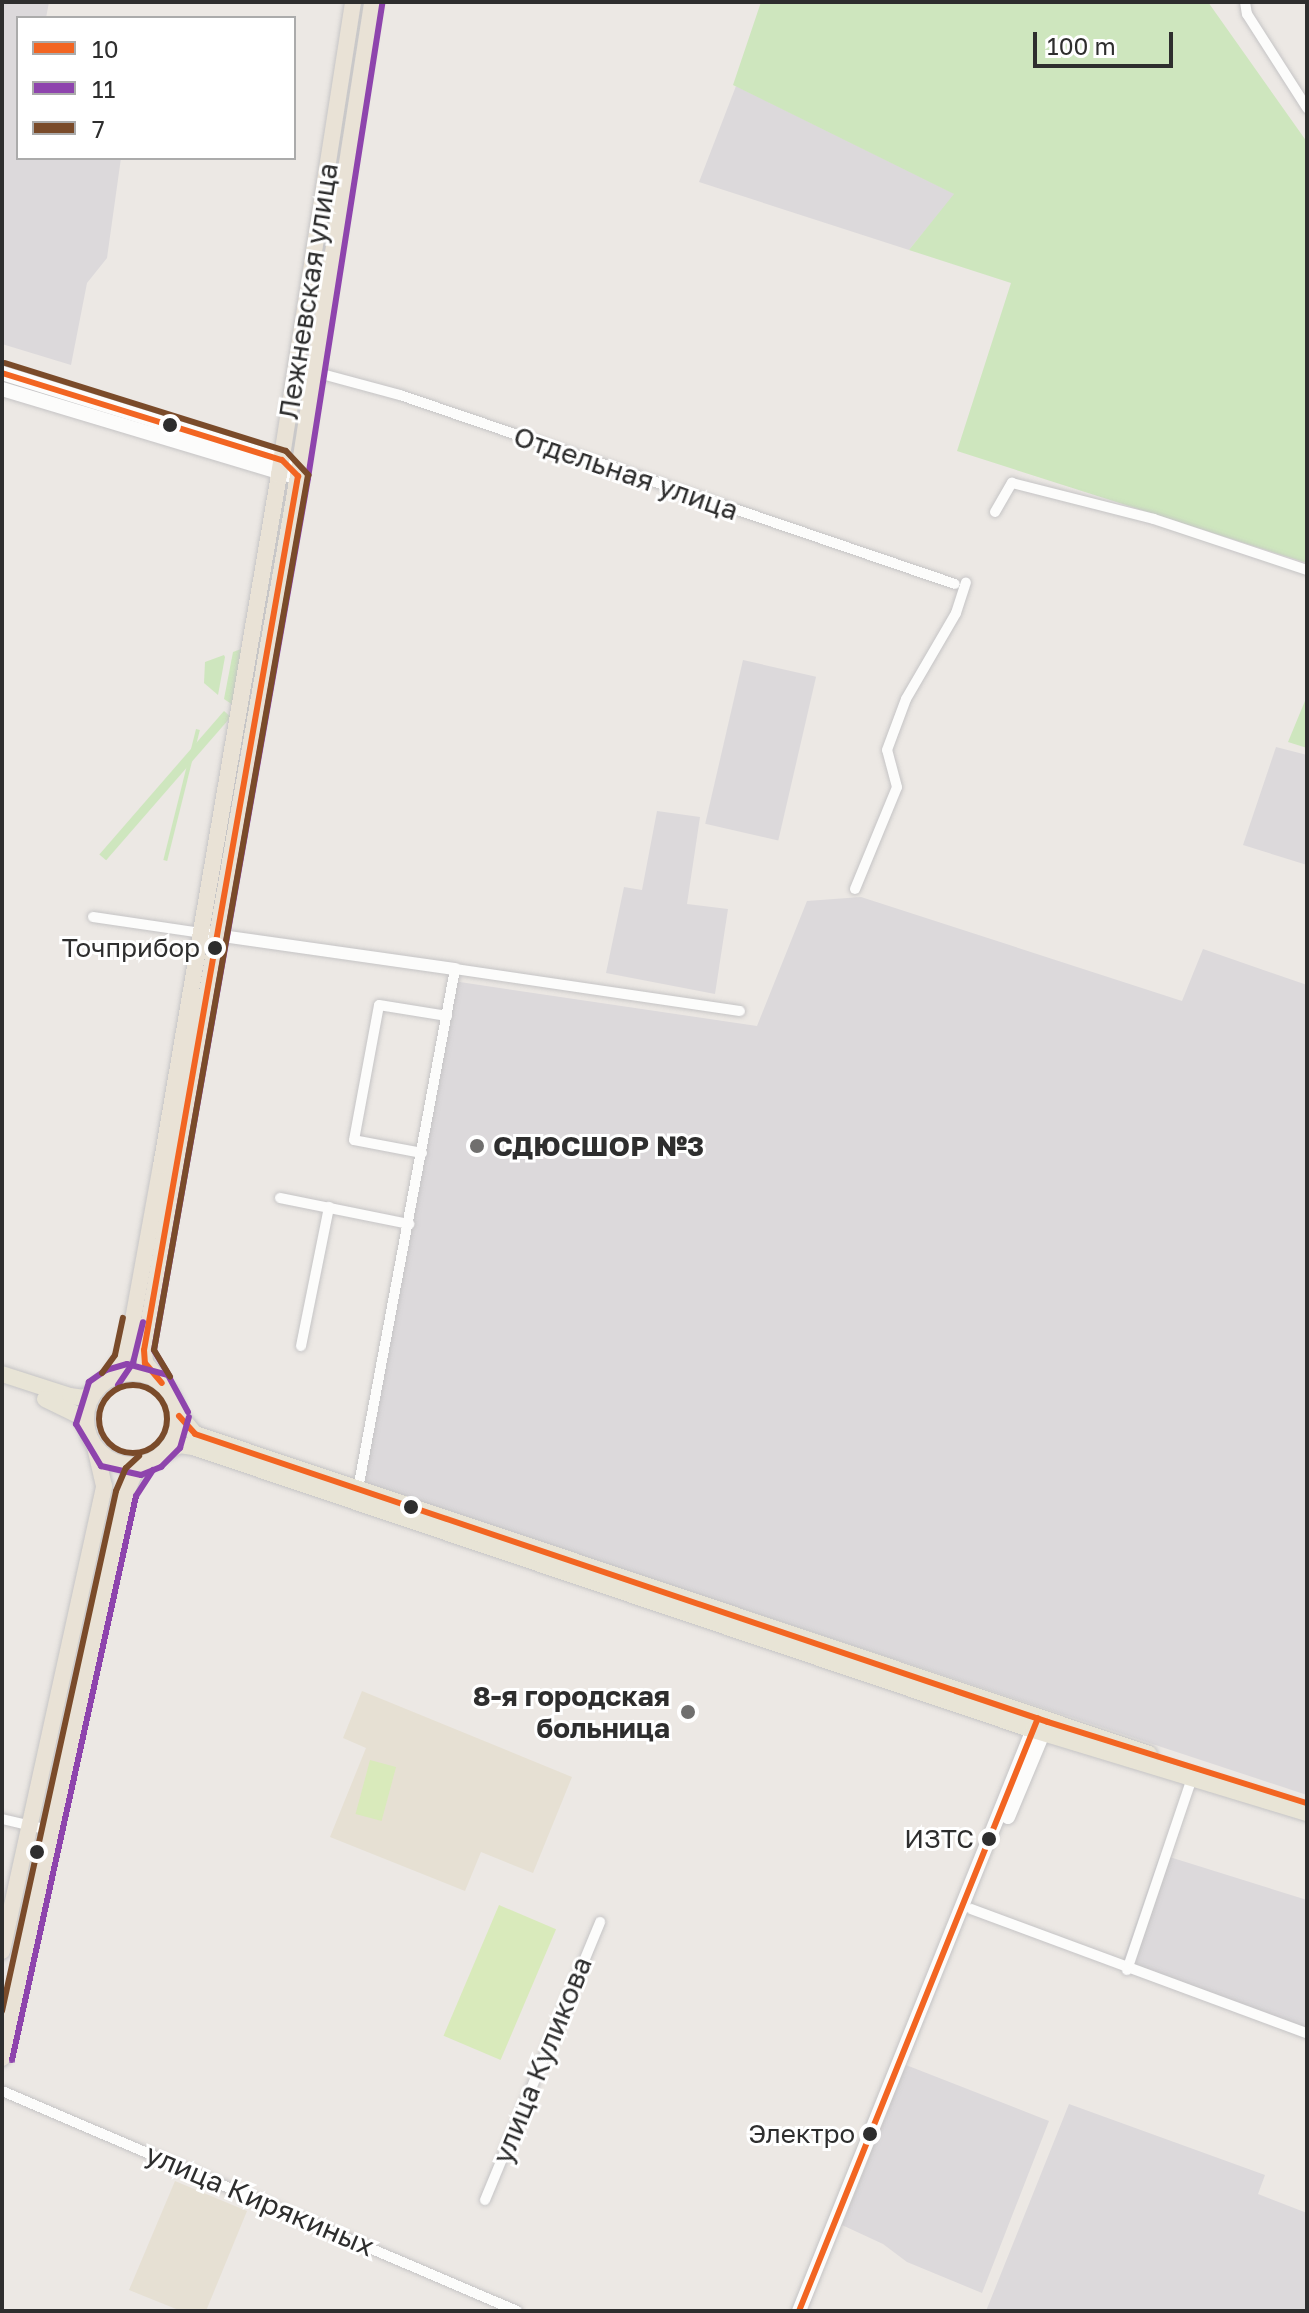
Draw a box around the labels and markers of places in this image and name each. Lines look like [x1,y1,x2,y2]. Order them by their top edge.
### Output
unlabelled marker [162,417,178,433]
place label: Точприбор [62,932,200,964]
marker: Точприбор [207,940,223,956]
place label: СДЮСШОР №3 [493,1129,704,1163]
marker: СДЮСШОР №3 [468,1137,486,1155]
unlabelled marker [403,1499,419,1515]
place label: 8-я городская больница [473,1679,670,1745]
marker: 8-я городская больница [677,1701,699,1723]
place label: ИЗТС [904,1823,974,1855]
marker: ИЗТС [981,1831,997,1847]
unlabelled marker [29,1844,45,1860]
place label: Электро [749,2118,855,2150]
marker: Электро [862,2126,878,2142]

